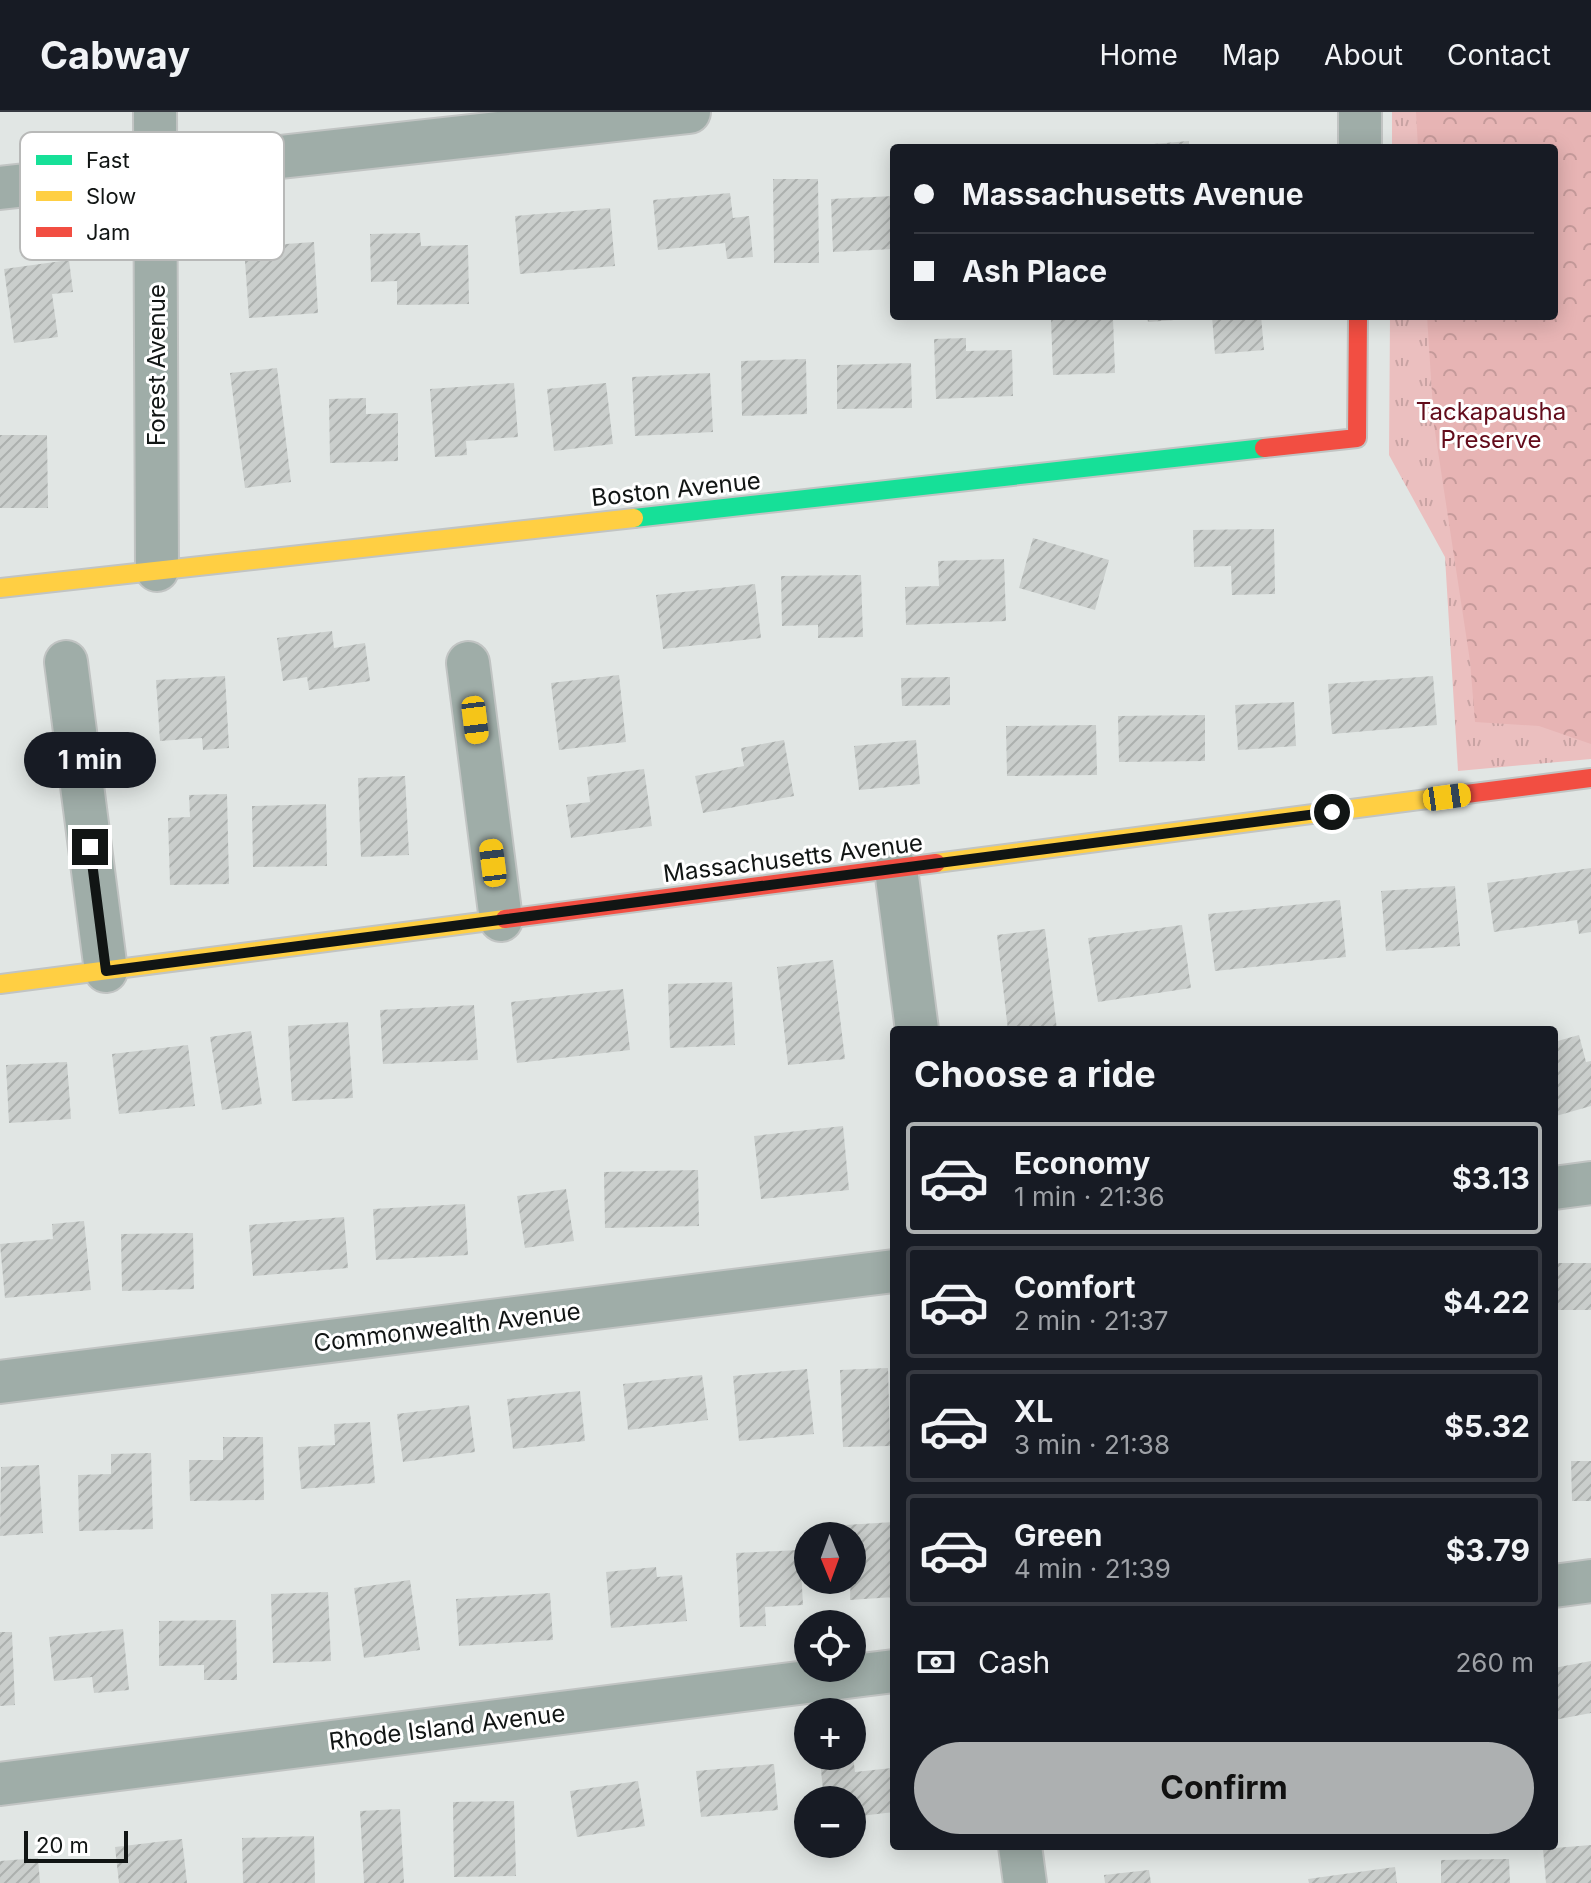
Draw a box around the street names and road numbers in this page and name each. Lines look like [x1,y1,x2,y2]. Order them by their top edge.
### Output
street label: Forest Avenue [142,284,171,446]
street label: Boston Avenue [590,466,762,512]
street label: Massachusetts Avenue [662,828,924,888]
street label: Commonwealth Avenue [312,1296,582,1358]
street label: Rhode Island Avenue [327,1698,567,1756]

